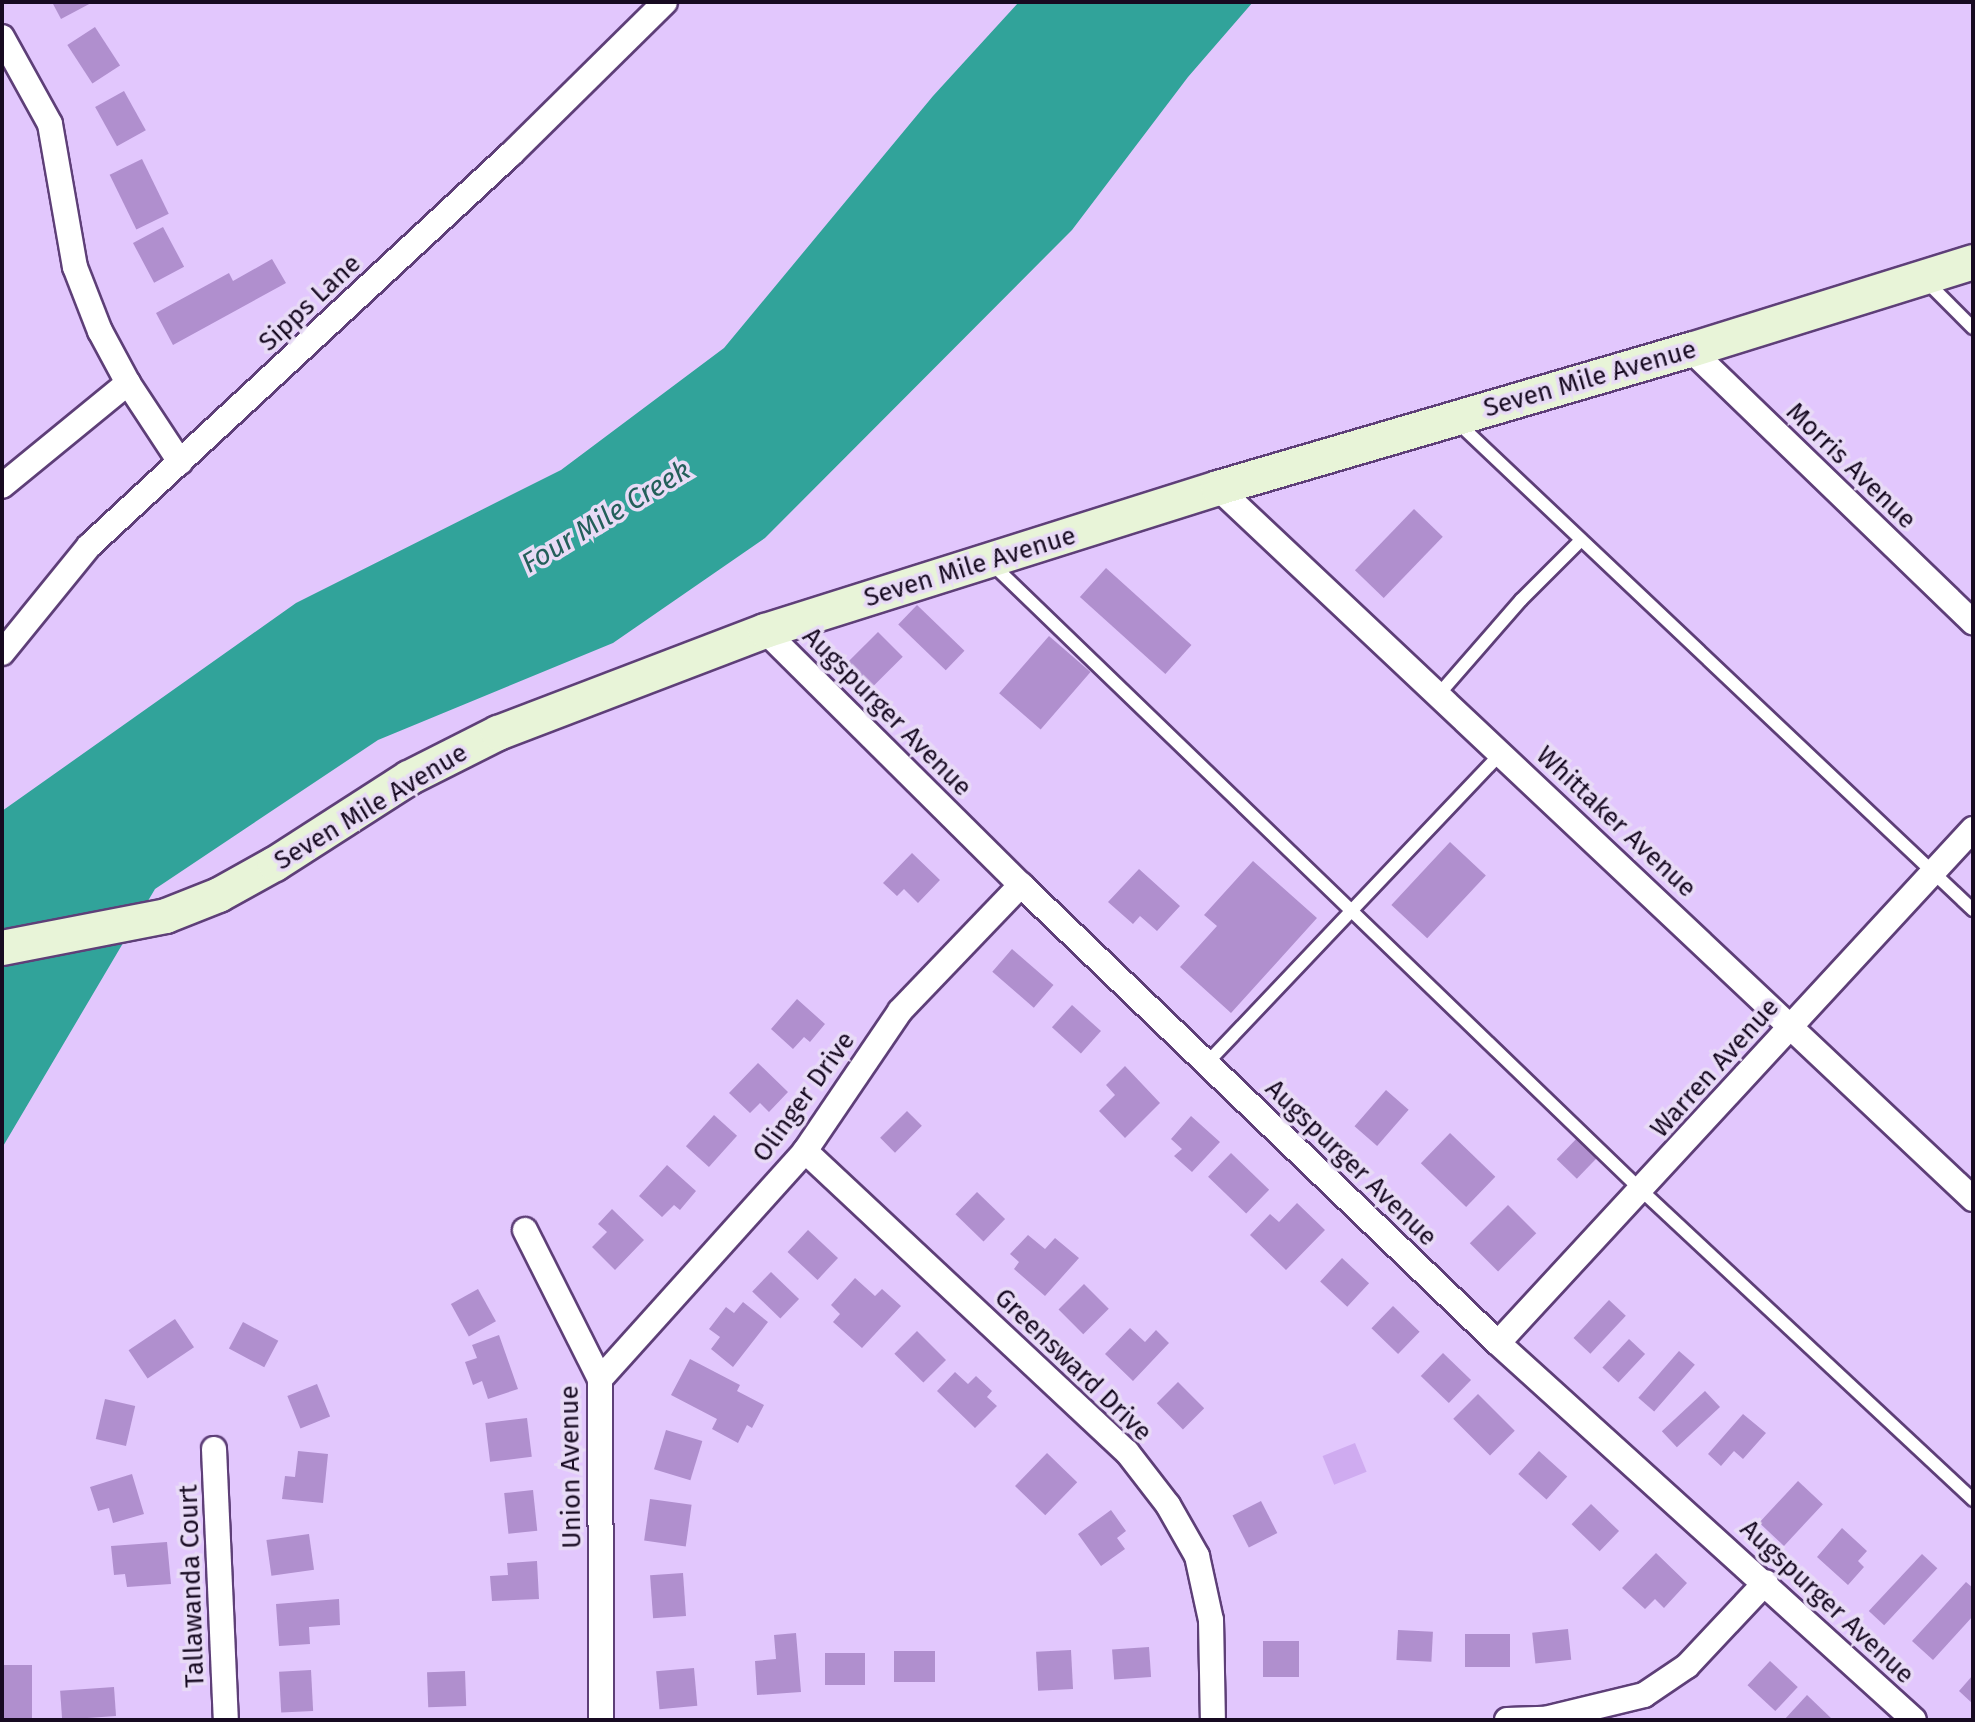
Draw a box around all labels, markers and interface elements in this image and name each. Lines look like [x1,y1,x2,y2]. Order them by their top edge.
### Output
street label: Sipps Lane [253,248,367,358]
street label: Seven Mile Avenue [1480,334,1700,424]
street label: Morris Avenue [1780,396,1922,536]
water label: Four Mile Creek [516,453,696,581]
street label: Seven Mile Avenue [860,520,1080,614]
street label: Augspurger Avenue [796,621,978,803]
street label: Seven Mile Avenue [269,737,473,877]
street label: Whittaker Avenue [1530,740,1702,904]
street label: Warren Avenue [1644,992,1786,1144]
street label: Olinger Drive [746,1026,862,1168]
street label: Augspurger Avenue [1259,1073,1443,1253]
street label: Greensward Drive [988,1282,1158,1448]
street label: Union Avenue [554,1385,588,1549]
street label: Tallawanda Court [173,1484,211,1688]
street label: Augspurger Avenue [1734,1513,1920,1691]

